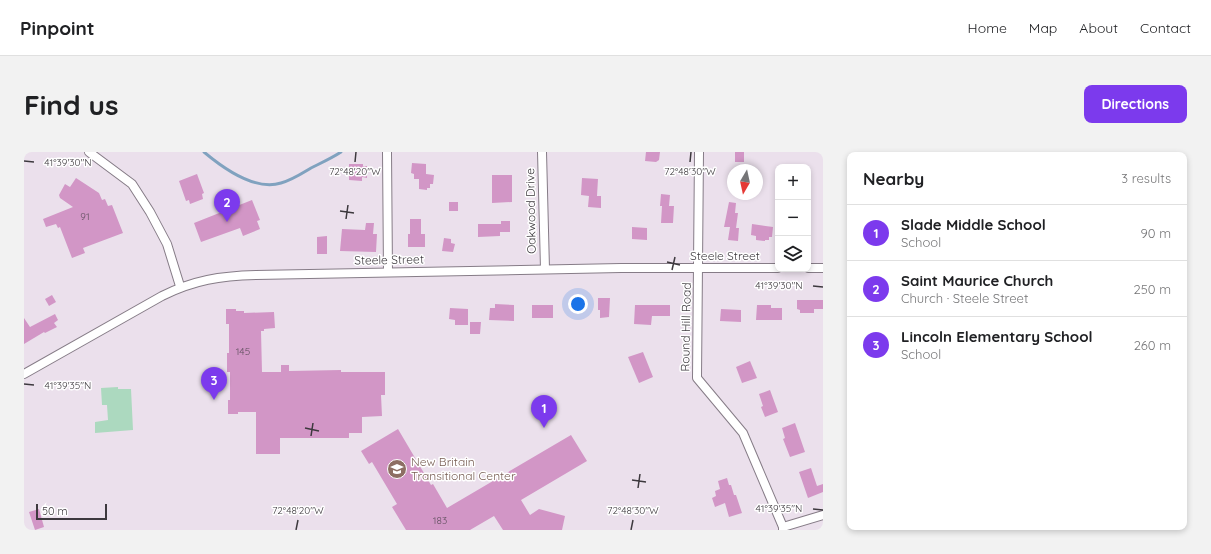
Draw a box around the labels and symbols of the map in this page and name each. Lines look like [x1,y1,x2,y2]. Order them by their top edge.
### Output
text: 41°39'30"N [44,156,92,169]
north arrow [727,164,763,200]
text: 72°48'20"W [329,165,381,178]
text: 72°48'30"W [664,165,716,178]
street label: Oakwood Drive [522,168,539,254]
pin: 2 [214,189,240,222]
house number: 91 [80,210,90,223]
street label: Steele Street [690,248,760,263]
street label: Steele Street [354,251,424,268]
text: 41°39'30"N [755,279,803,292]
street label: Round Hill Road [677,282,694,372]
your location [568,294,588,314]
house number: 145 [236,345,250,358]
pin: 3 [201,367,227,400]
text: 41°39'35"N [45,379,91,392]
pin: 1 [531,395,557,428]
place label: New Britain Transitional Center [411,454,516,483]
school or university icon: New Britain Transitional Center [386,458,408,480]
scale bar [36,502,107,521]
text: 41°39'35"N [756,502,802,515]
text: 72°48'20"W [272,504,324,517]
text: 72°48'30"W [607,504,659,517]
house number: 183 [433,514,447,527]

